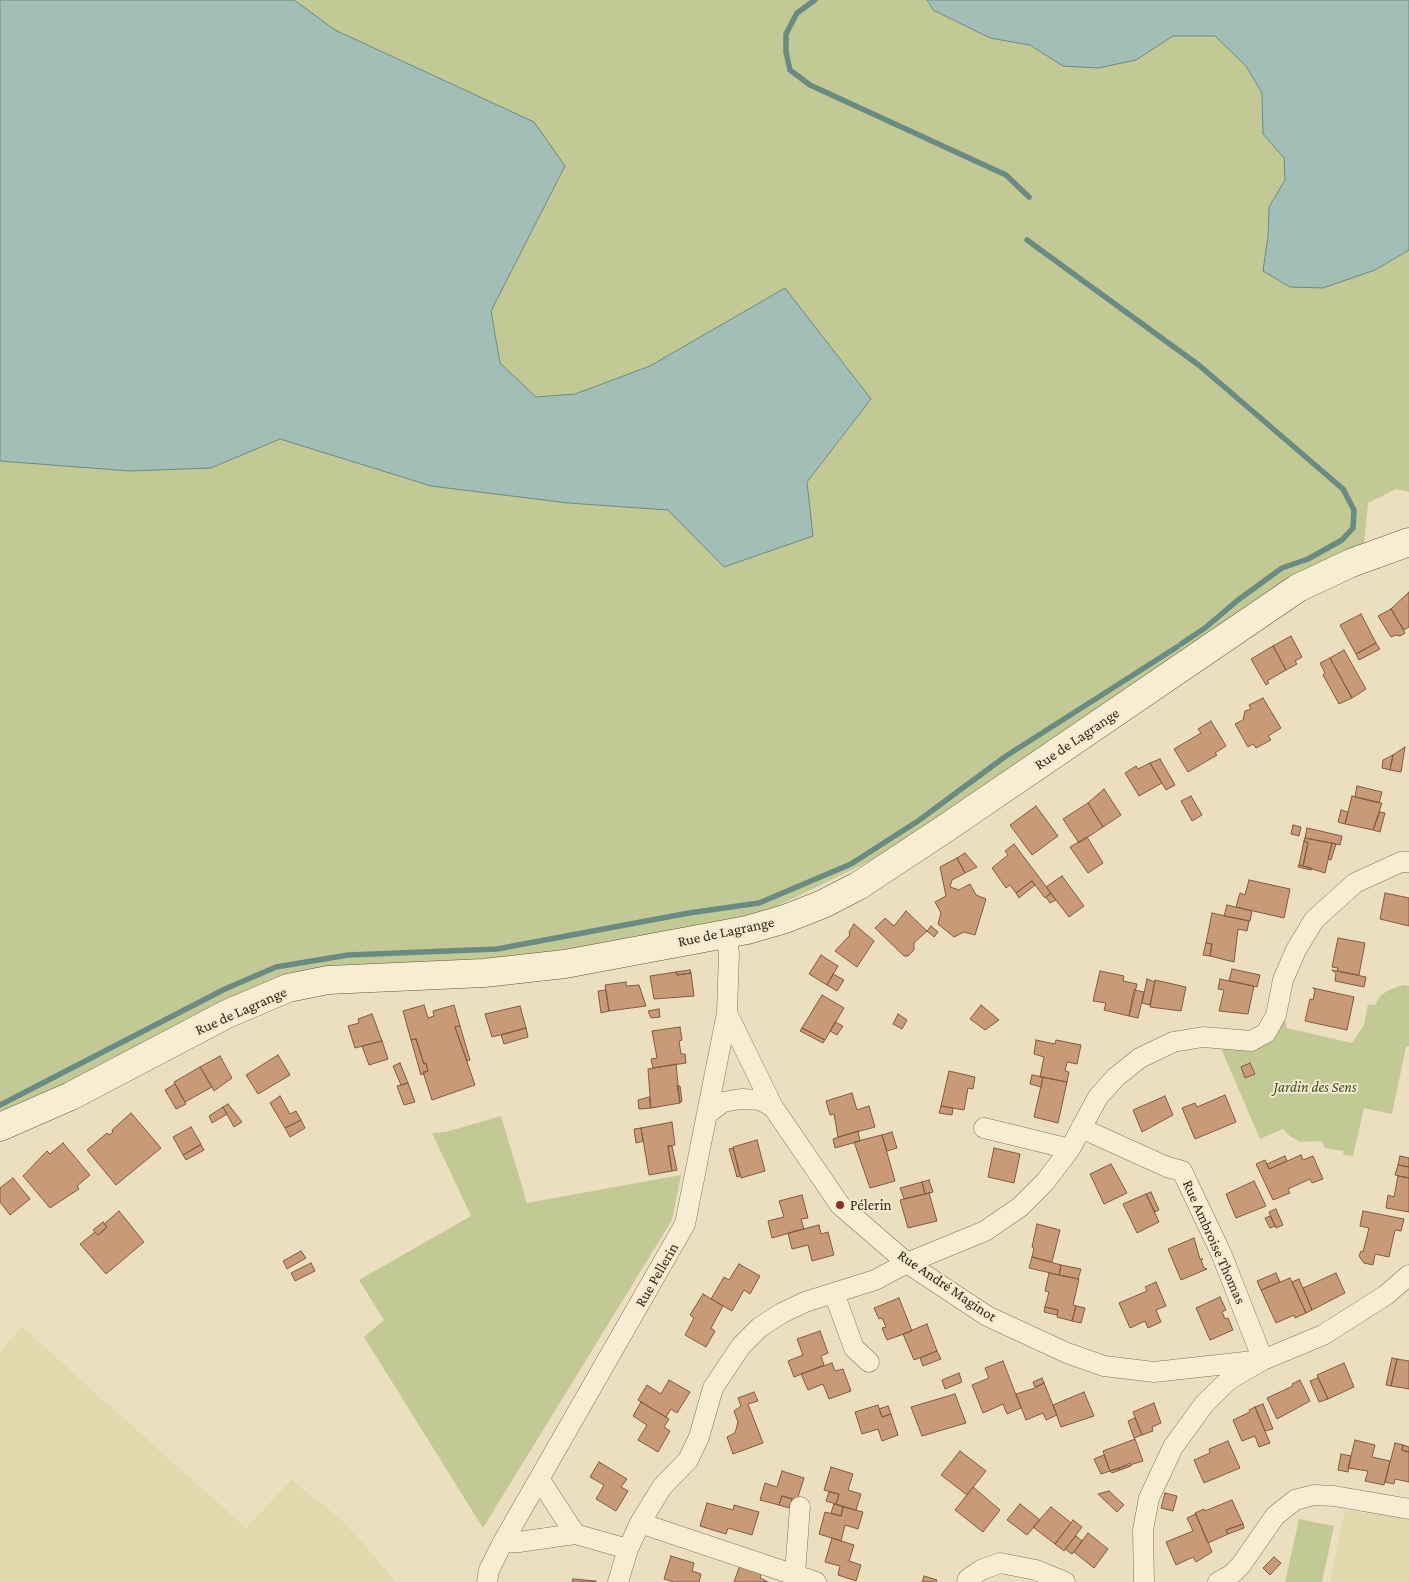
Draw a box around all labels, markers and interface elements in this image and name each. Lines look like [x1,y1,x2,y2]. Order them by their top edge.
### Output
street label: Rue de Lagrange [1031,704,1123,774]
street label: Rue de Lagrange [676,913,776,951]
street label: Rue de Lagrange [192,983,290,1039]
park label: Jardin des Sens [1273,1078,1357,1096]
street label: Rue Ambroise Thomas [1179,1177,1249,1307]
place label: Pélerin [850,1196,892,1214]
marker: Pélerin [834,1199,846,1211]
street label: Rue Pellerin [631,1240,683,1310]
street label: Rue André Maginot [894,1246,1000,1326]

